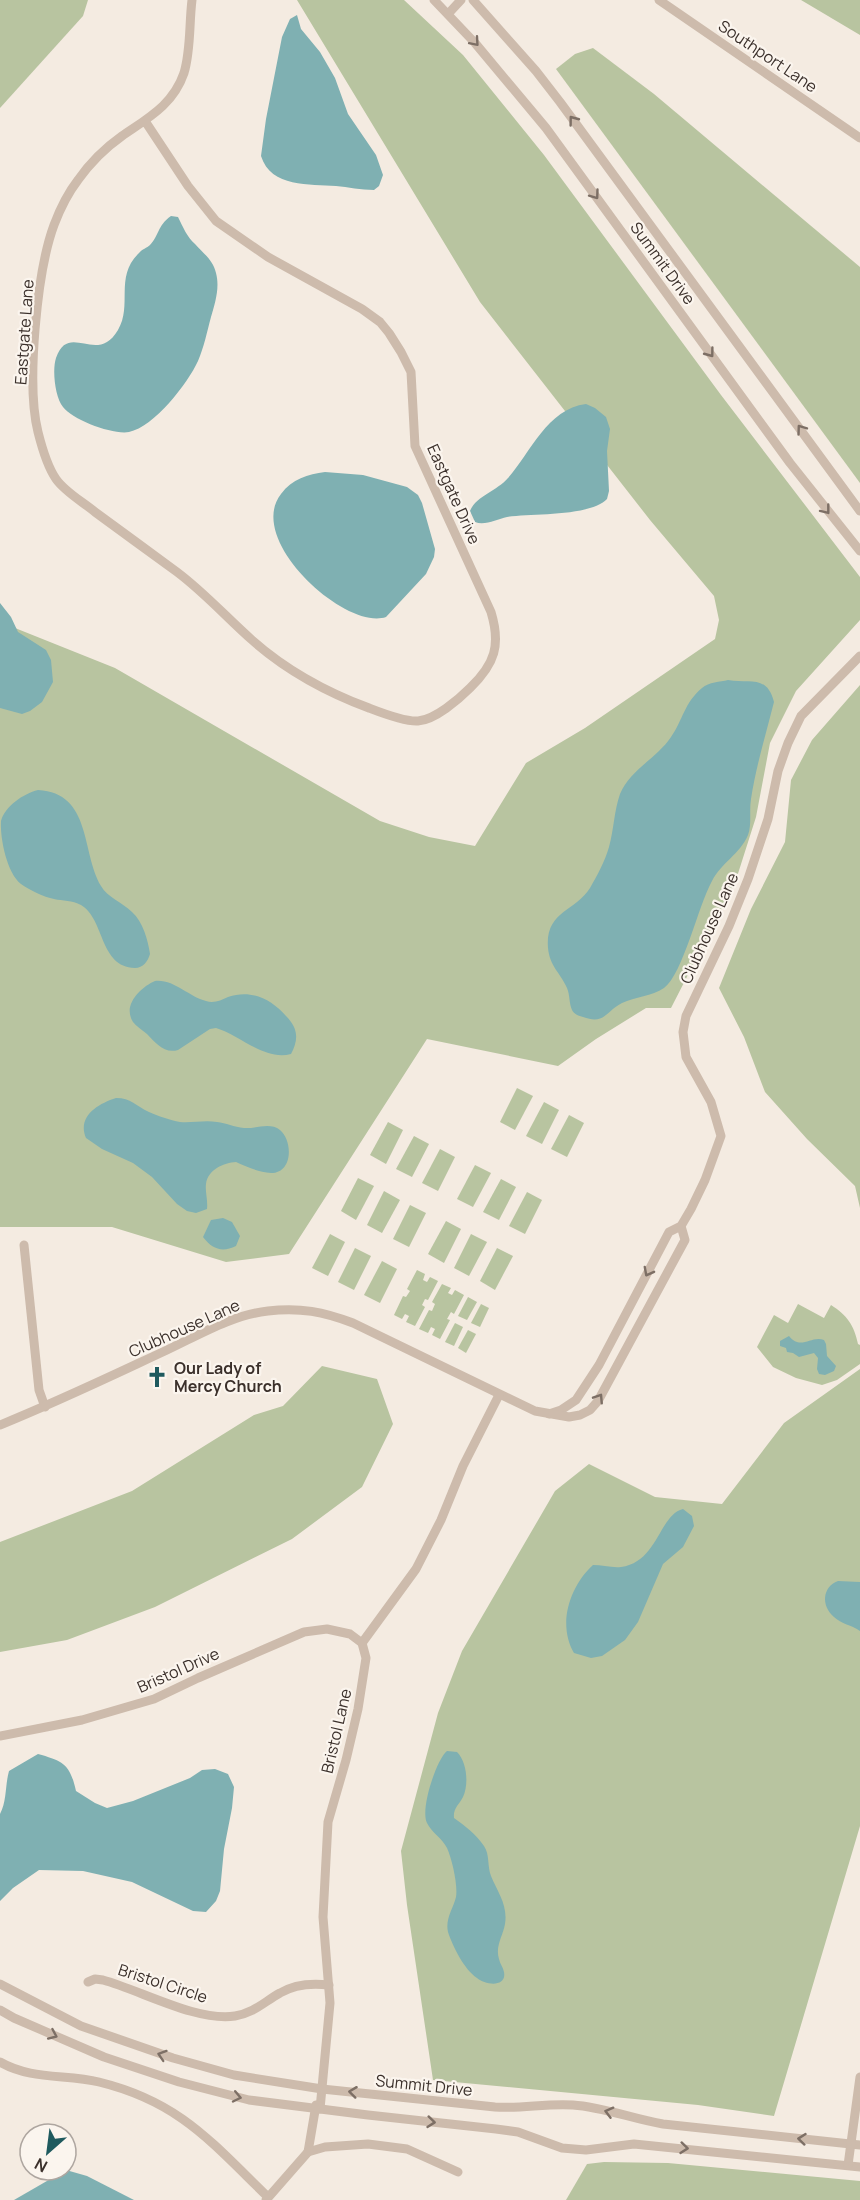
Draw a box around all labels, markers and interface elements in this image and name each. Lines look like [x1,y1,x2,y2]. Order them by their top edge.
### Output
street label: Southport Lane [714,15,822,97]
one-way arrow [468,35,479,46]
one-way arrow [569,116,580,127]
one-way arrow [588,189,599,200]
street label: Summit Drive [626,217,700,309]
street label: Eastgate Lane [9,279,39,385]
one-way arrow [703,346,714,357]
one-way arrow [797,425,808,436]
street label: Eastgate Drive [422,441,486,547]
one-way arrow [818,503,829,514]
street label: Clubhouse Lane [675,869,743,987]
one-way arrow [644,1266,655,1276]
street label: Clubhouse Lane [125,1294,243,1362]
place label: Our Lady of Mercy Church [174,1357,282,1397]
church icon: Our Lady of Mercy Church [145,1365,169,1389]
one-way arrow [592,1393,603,1404]
street label: Bristol Drive [134,1642,222,1698]
street label: Bristol Lane [316,1687,356,1775]
street label: Bristol Circle [116,1958,210,2008]
one-way arrow [46,2028,57,2040]
one-way arrow [157,2049,168,2062]
street label: Summit Drive [374,2069,474,2101]
one-way arrow [348,2086,357,2099]
one-way arrow [232,2090,242,2103]
one-way arrow [604,2107,615,2119]
one-way arrow [426,2115,435,2128]
north arrow [18,2122,78,2182]
one-way arrow [797,2133,806,2146]
one-way arrow [680,2141,689,2154]
text: N [31,2153,51,2178]

